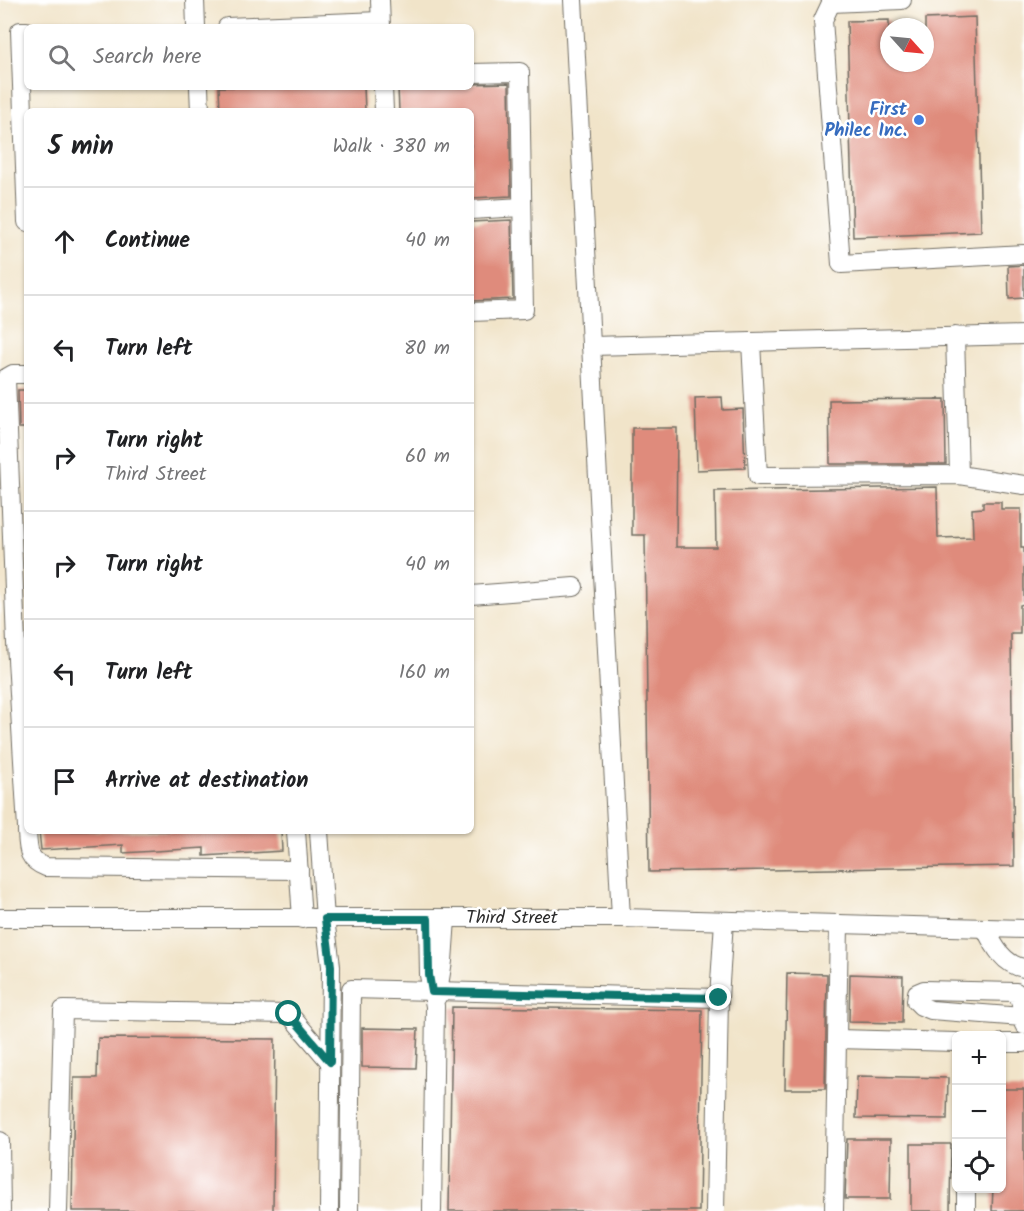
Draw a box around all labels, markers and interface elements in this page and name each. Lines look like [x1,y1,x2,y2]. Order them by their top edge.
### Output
north arrow [880,18,934,72]
search box [24,24,474,90]
text: Search here [93,40,201,75]
icon: search [45,41,78,74]
place label: First Philec Inc. [824,96,908,146]
marker: First Philec Inc. [912,113,926,127]
text: 5 min [48,126,114,168]
text: Walk · 380 m [333,131,450,163]
text: Continue [105,224,190,259]
icon: ahead [48,225,81,258]
text: 40 m [405,225,450,257]
text: Turn left [105,332,192,367]
icon: left [48,333,81,366]
text: 80 m [404,333,450,365]
text: Turn right [105,424,203,459]
icon: right [48,441,81,474]
text: 60 m [405,441,450,473]
text: Third Street [105,459,207,491]
text: Turn right [105,548,203,583]
icon: right [48,549,81,582]
text: 40 m [405,549,450,581]
text: Turn left [105,656,192,691]
icon: left [48,657,81,690]
text: 160 m [399,657,450,689]
text: Arrive at destination [105,764,308,799]
icon: arrive [48,765,81,798]
street label: Third Street [466,904,559,933]
route end [705,984,731,1010]
route start [275,1000,301,1026]
map controls [952,1031,1006,1193]
button: + [952,1031,1006,1085]
button: − [952,1085,1006,1139]
button: locate [952,1139,1006,1193]

